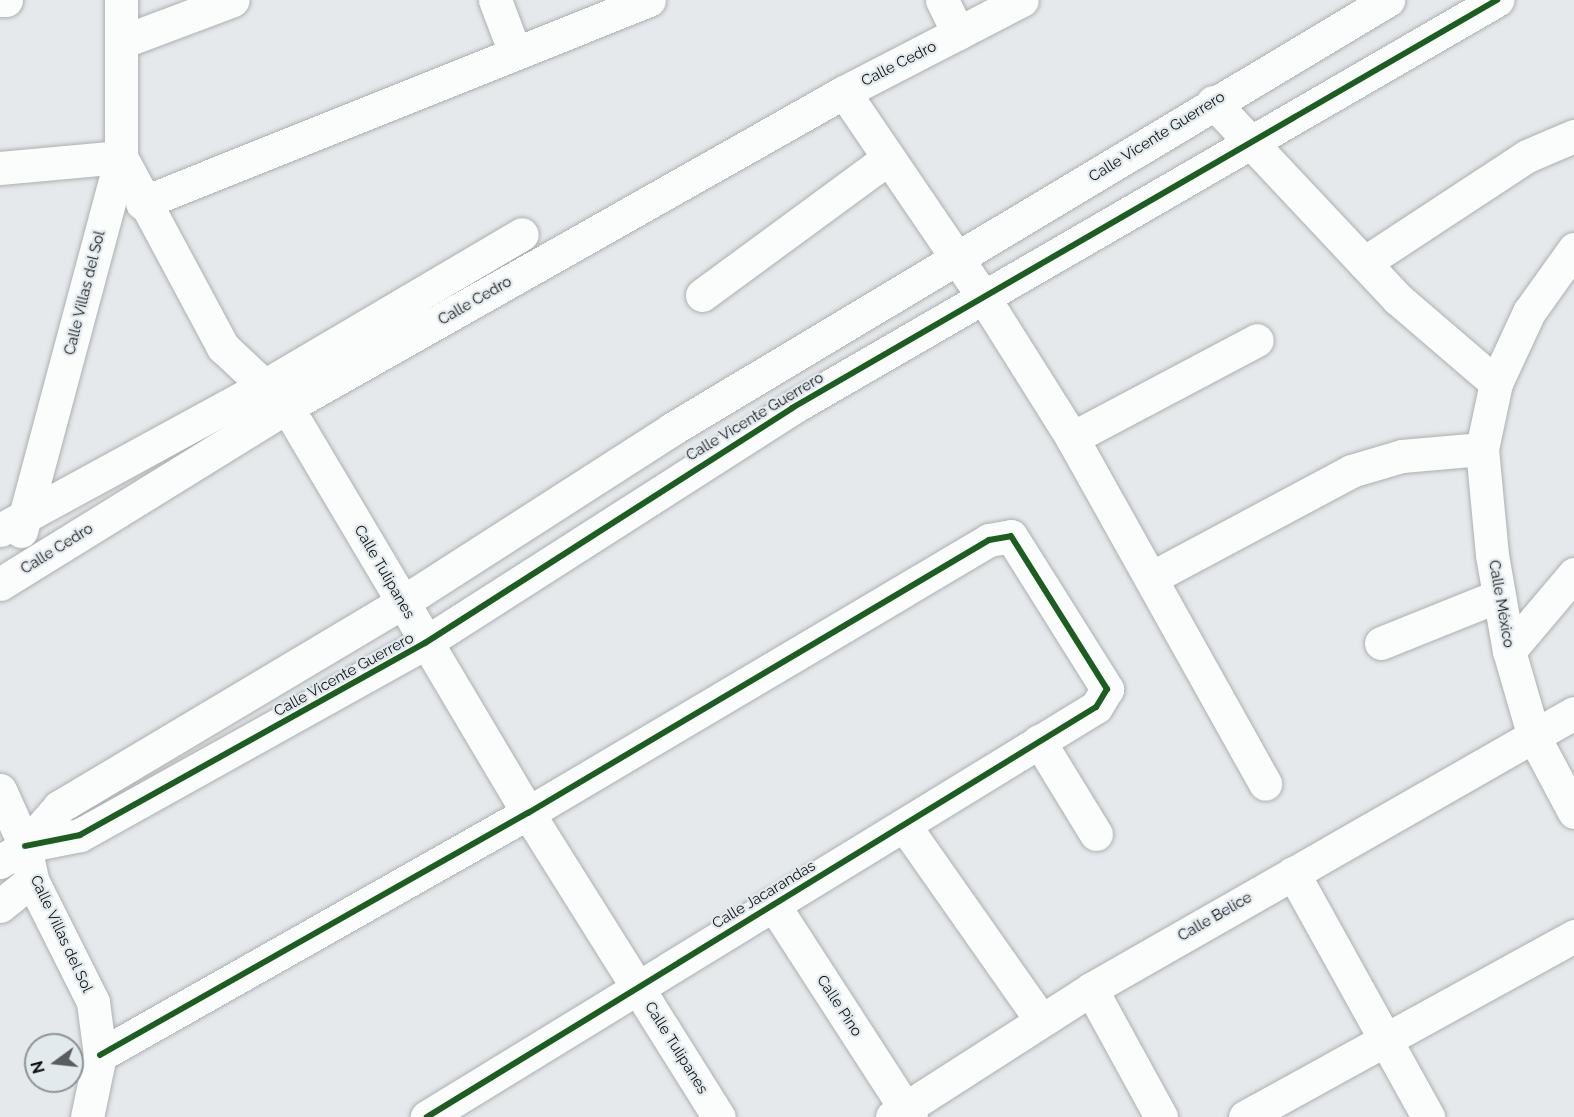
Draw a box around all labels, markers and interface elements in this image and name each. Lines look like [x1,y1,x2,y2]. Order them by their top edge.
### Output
street label: Calle Cedro [859,37,939,91]
street label: Calle Vicente Guerrero [1086,88,1228,186]
street label: Calle Villas del Sol [61,229,109,357]
street label: Calle Cedro [435,273,515,329]
street label: Calle Vicente Guerrero [683,369,827,465]
street label: Calle Cedro [18,520,96,578]
street label: Calle Tulipanes [350,522,418,622]
street label: Calle México [1484,559,1518,649]
street label: Calle Vicente Guerrero [271,629,417,721]
street label: Calle Jacarandas [709,857,819,933]
street label: Calle Villas del Sol [26,872,96,996]
street label: Calle Belice [1175,889,1255,945]
street label: Calle Pino [813,972,865,1040]
street label: Calle Tulipanes [640,998,712,1098]
north arrow [24,1033,84,1093]
text: N [27,1059,49,1076]

